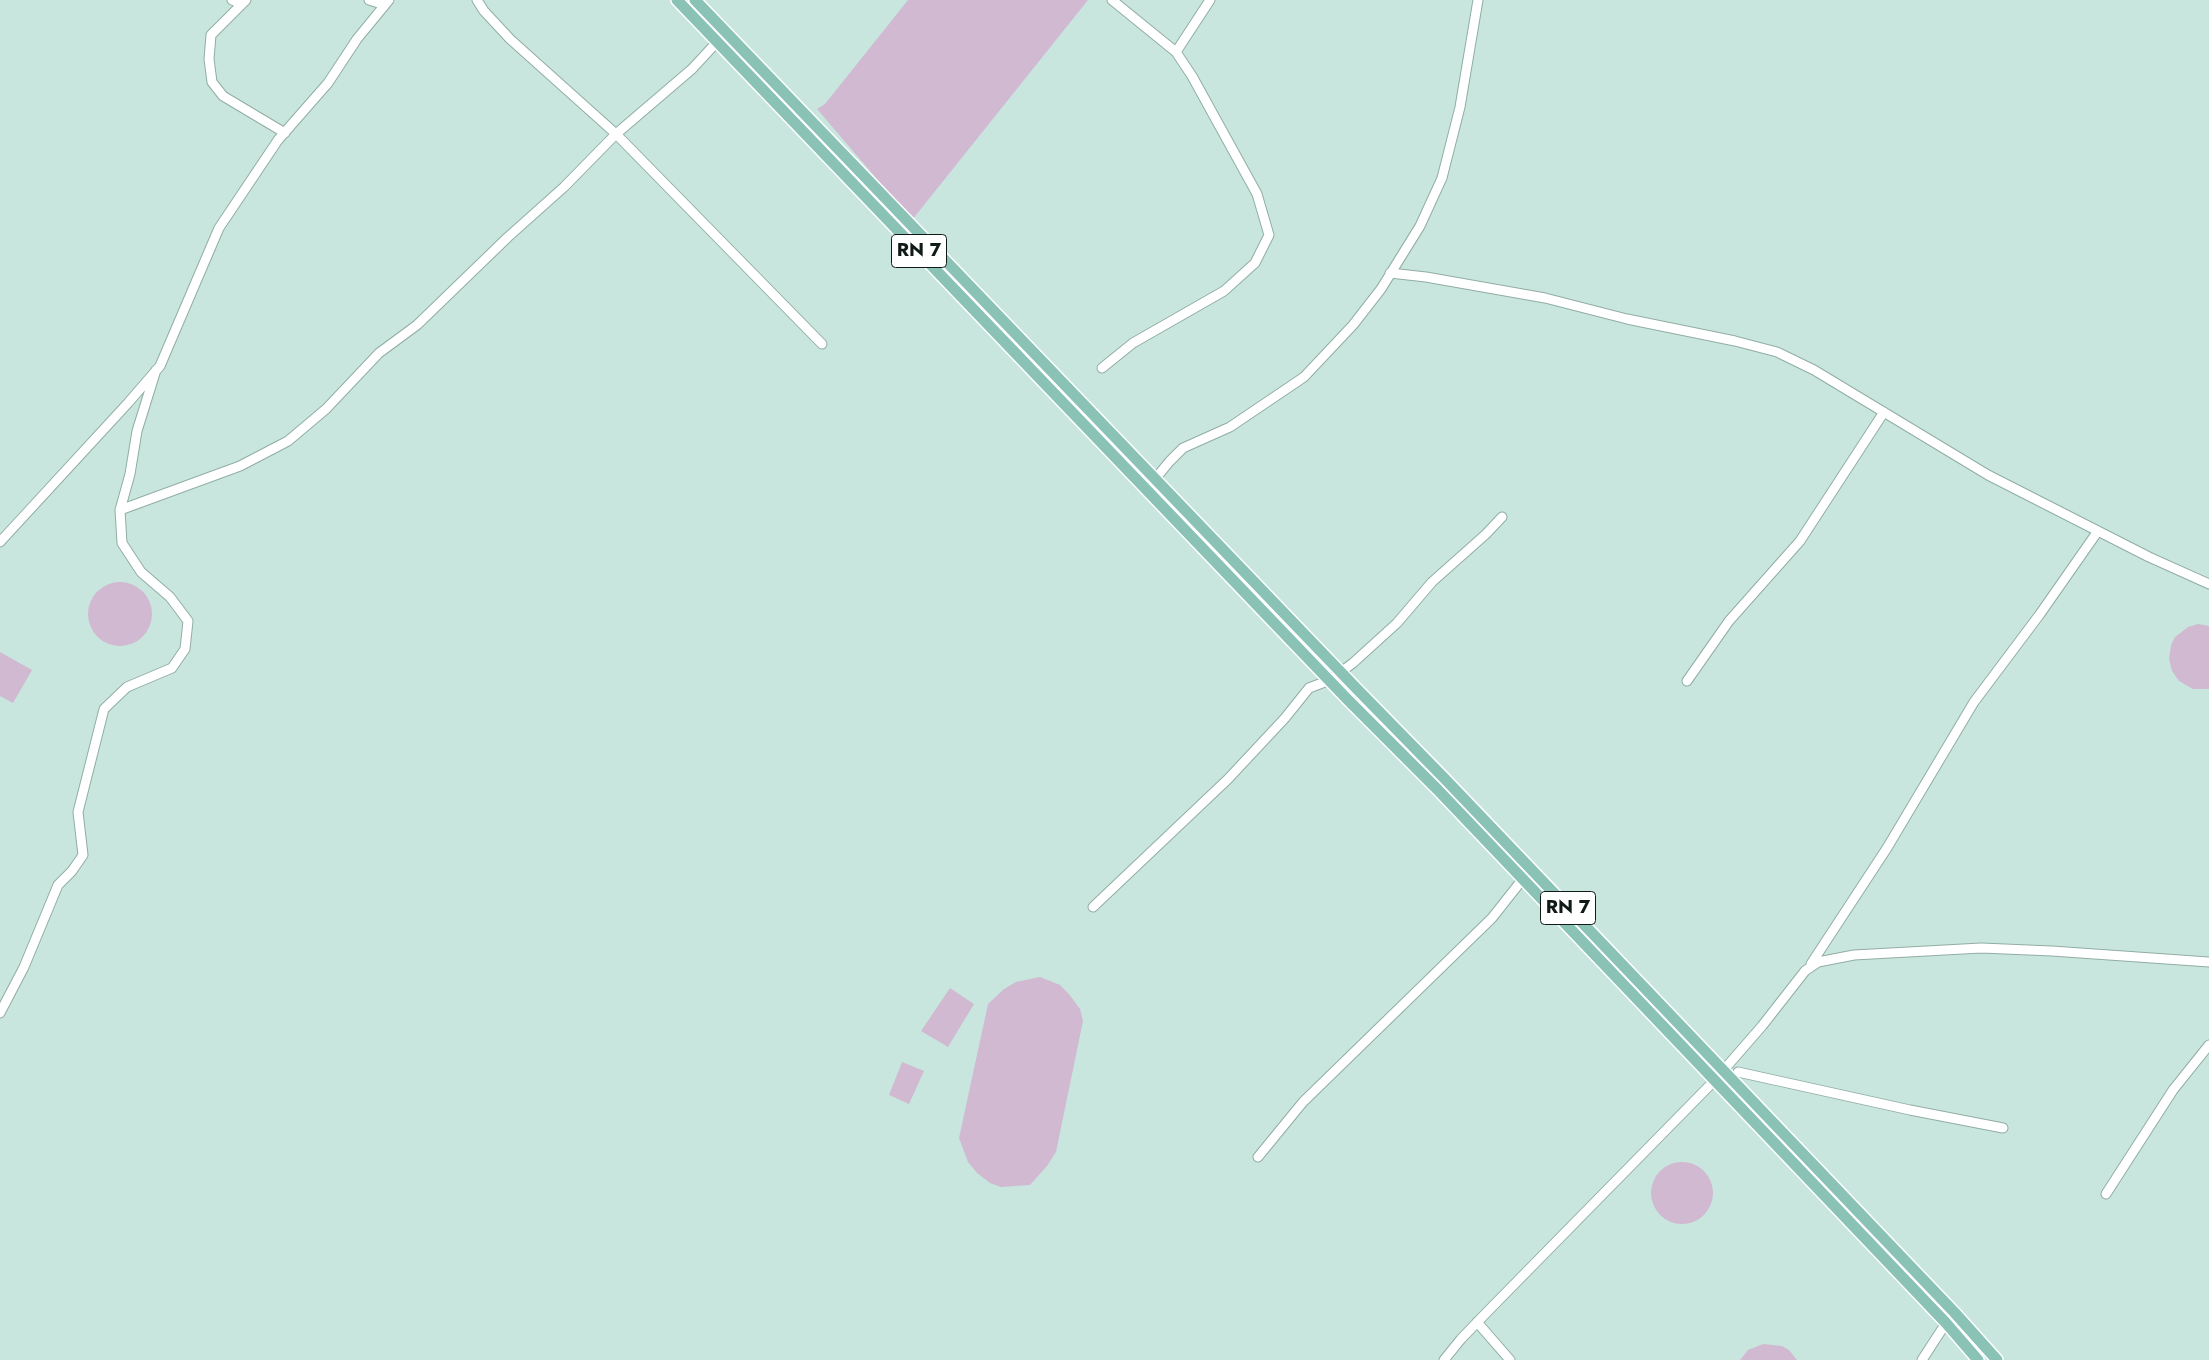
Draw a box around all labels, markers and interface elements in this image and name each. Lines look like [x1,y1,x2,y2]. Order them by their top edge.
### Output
road number: RN 7 [892,235,946,268]
road number: RN 7 [1540,891,1596,924]

